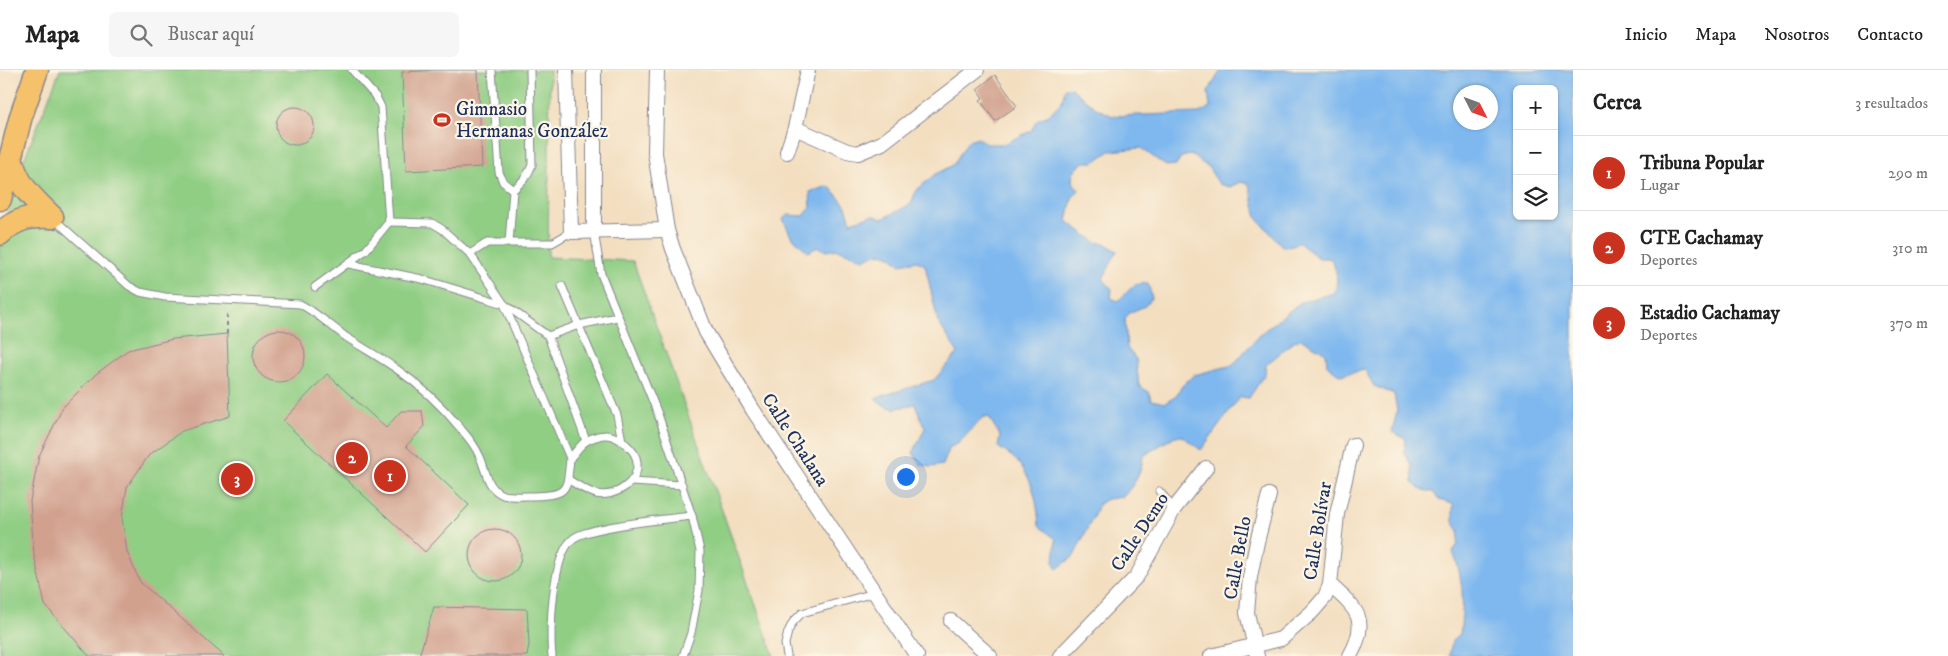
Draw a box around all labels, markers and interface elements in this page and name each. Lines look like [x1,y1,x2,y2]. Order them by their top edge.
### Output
search box [109,12,459,57]
text: Mapa [25,20,79,50]
icon: search [127,21,155,49]
text: Buscar aquí [167,23,254,46]
text: Inicio [1625,24,1667,46]
text: Mapa [1695,24,1736,46]
text: Nosotros [1764,24,1829,46]
text: Contacto [1857,24,1923,46]
north arrow [1453,85,1498,130]
map controls [1513,85,1558,220]
button: + [1513,85,1558,130]
text: Cerca [1593,90,1641,116]
text: 3 resultados [1855,93,1928,113]
place label: Gimnasio Hermanas González [456,98,608,143]
sports icon: Gimnasio Hermanas González [432,110,452,130]
button: − [1513,130,1558,175]
text: Tribuna Popular [1640,152,1764,175]
text: 1 [1606,163,1612,183]
text: 290 m [1888,163,1928,183]
button: layers [1513,175,1558,220]
text: Lugar [1640,175,1680,195]
text: CTE Cachamay [1640,227,1763,250]
text: 2 [1605,238,1613,258]
text: 310 m [1892,238,1928,258]
text: Deportes [1640,250,1697,270]
text: Estadio Cachamay [1640,302,1780,325]
text: 3 [1606,313,1612,333]
text: 370 m [1890,313,1928,333]
text: Deportes [1640,325,1697,345]
street label: Calle Chalana [756,389,834,491]
pin: 2 [336,439,368,477]
pin: 1 [374,457,406,495]
pin: 3 [221,460,253,498]
your location [893,464,919,490]
street label: Calle Bolívar [1299,480,1337,582]
street label: Calle Demo [1106,488,1174,576]
street label: Calle Bello [1219,514,1257,602]

